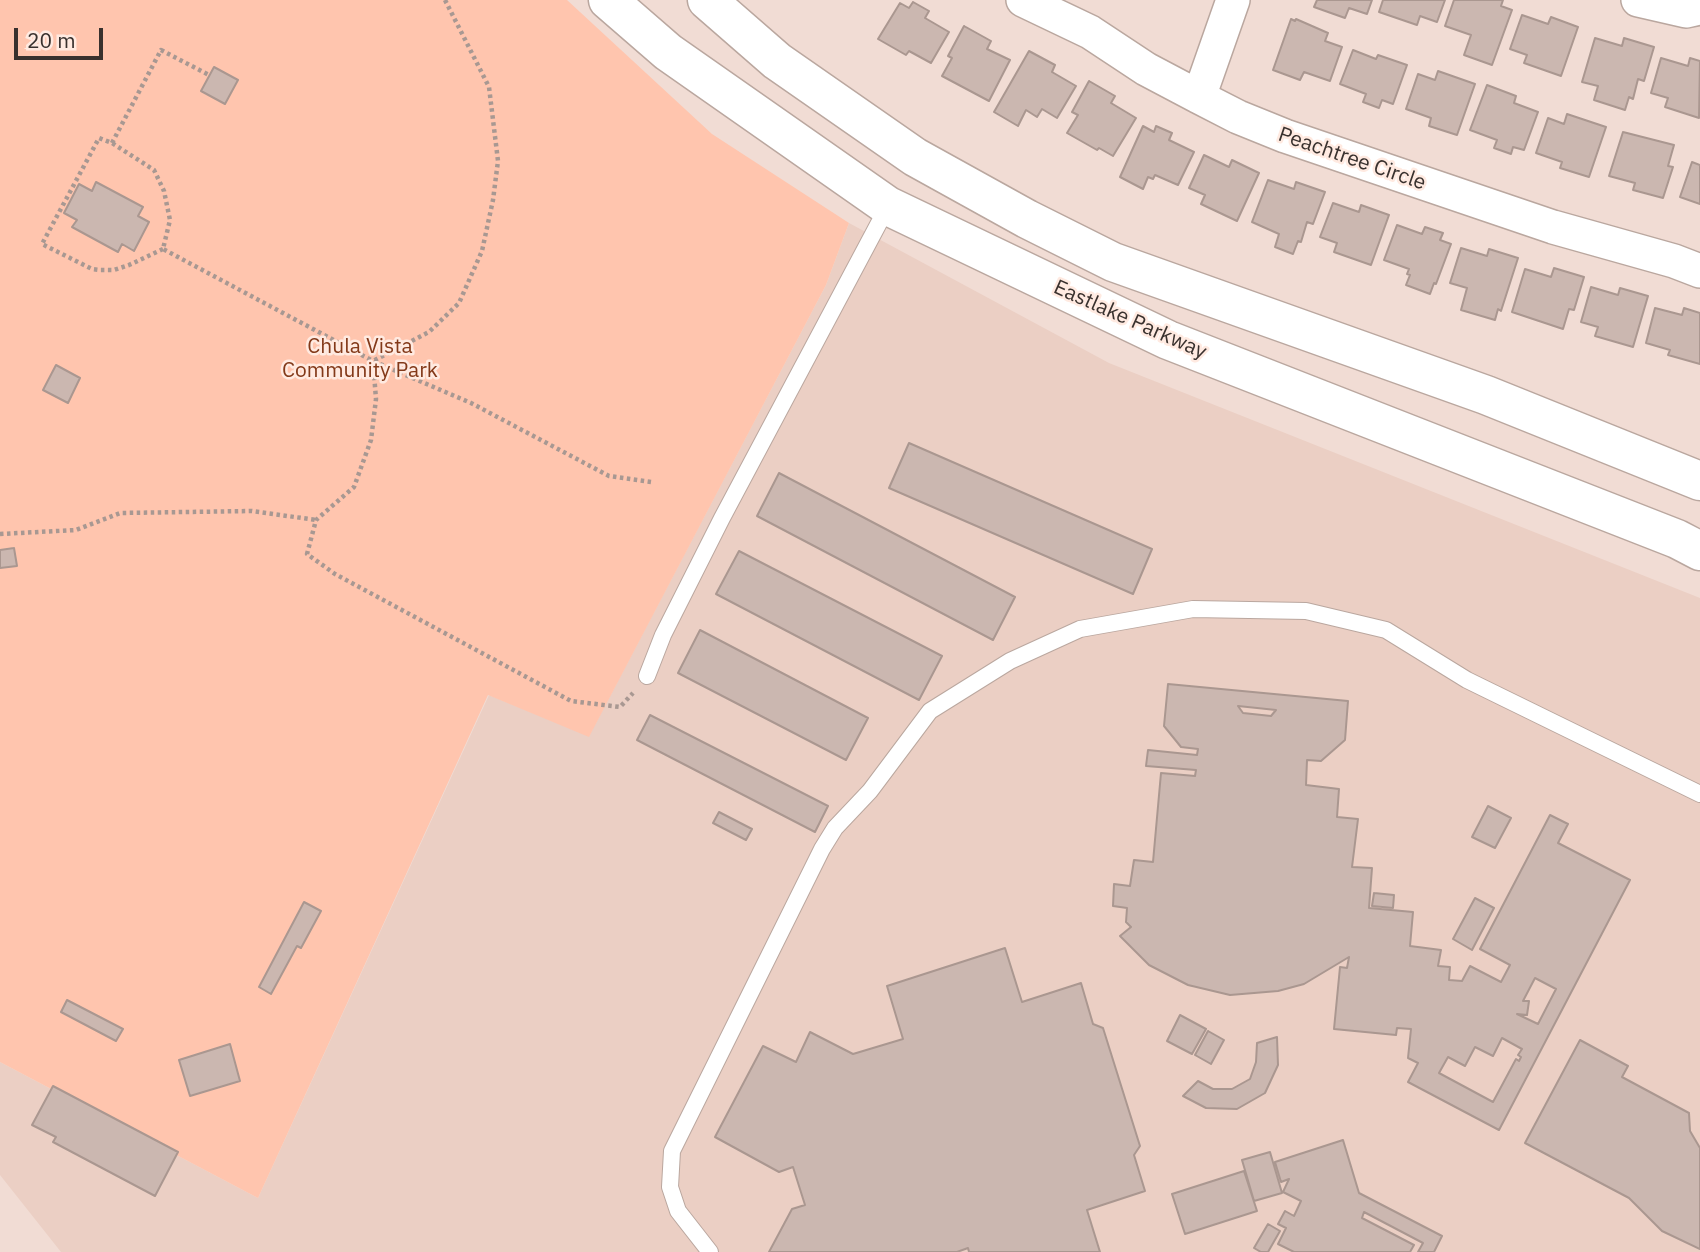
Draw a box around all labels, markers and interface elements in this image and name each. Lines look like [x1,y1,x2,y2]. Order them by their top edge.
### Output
scale bar [18,14,107,58]
text: 20 m [27,26,76,54]
street label: Peachtree Circle [1275,122,1429,196]
street label: Eastlake Parkway [1049,275,1211,365]
park label: Chula Vista Community Park [282,334,438,384]

